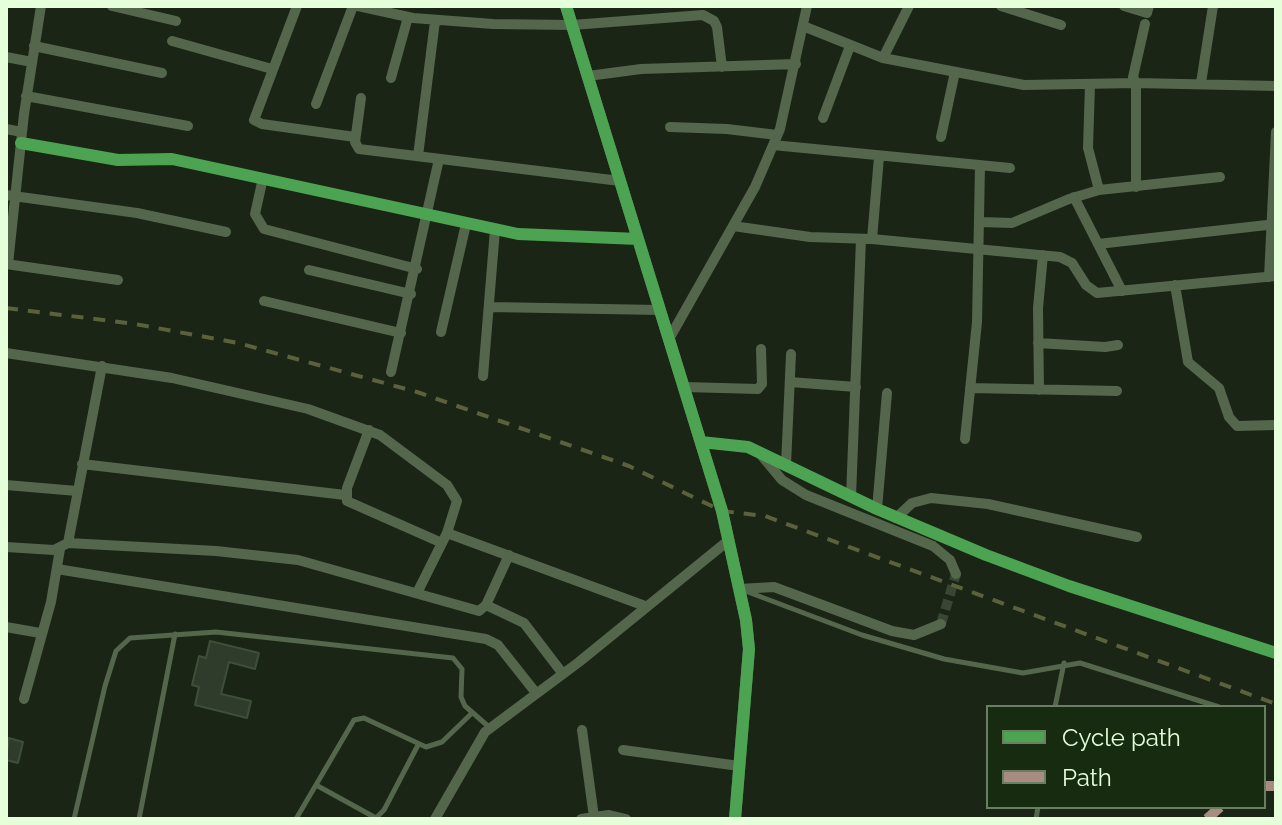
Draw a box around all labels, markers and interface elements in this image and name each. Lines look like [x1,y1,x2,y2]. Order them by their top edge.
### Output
legend [986,705,1266,809]
text: Cycle path [1062,723,1181,752]
text: Path [1062,763,1112,792]

